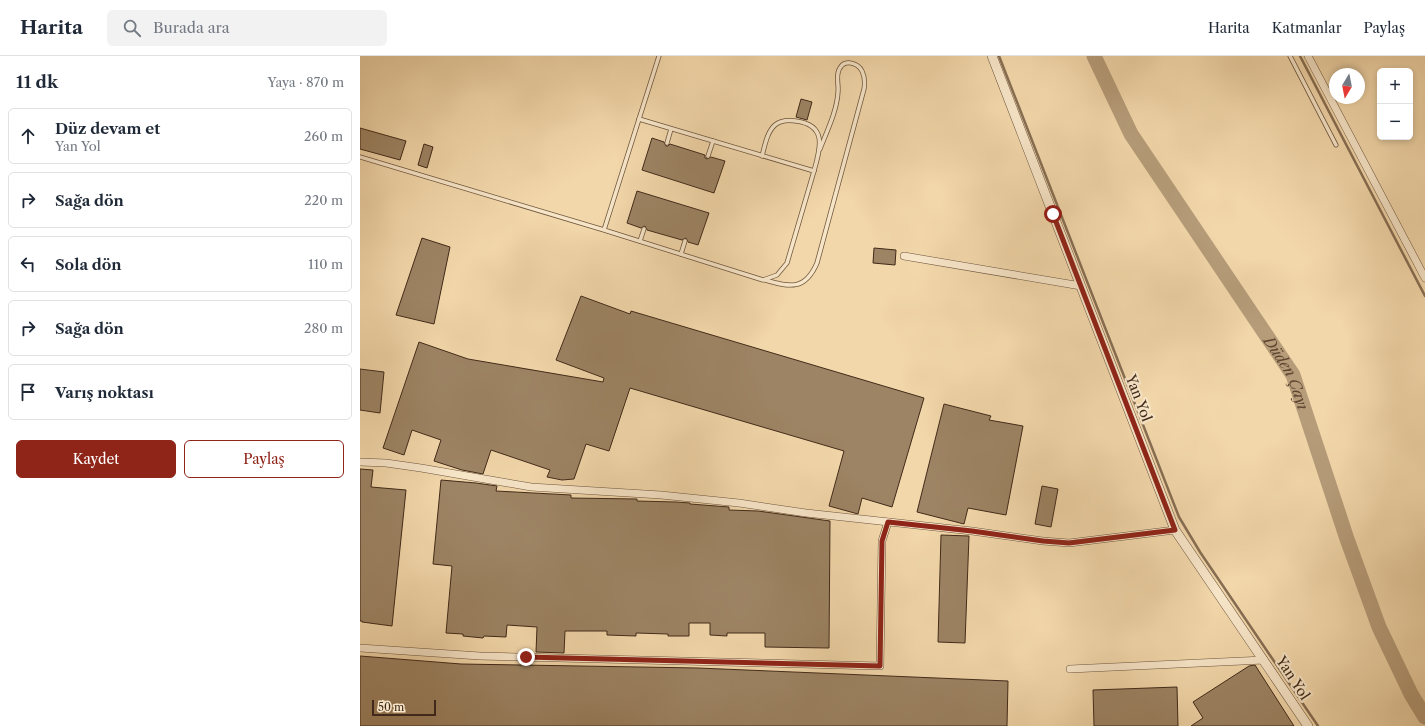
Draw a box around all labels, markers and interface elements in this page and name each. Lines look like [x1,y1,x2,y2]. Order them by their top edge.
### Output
search box [107,10,387,46]
text: Harita [20,16,83,39]
icon: search [121,17,143,39]
text: Burada ara [153,18,230,37]
text: Harita [1208,19,1250,37]
text: Katmanlar [1272,19,1342,37]
text: Paylaş [1364,19,1405,37]
north arrow [1329,68,1365,104]
map controls [1377,68,1413,140]
button: + [1377,68,1413,104]
text: 11 dk [16,72,58,92]
text: Yaya · 870 m [267,74,344,90]
button: − [1377,104,1413,140]
text: Düz devam et [55,119,160,138]
icon: ahead [17,125,39,147]
text: 260 m [304,128,343,144]
text: Yan Yol [55,138,101,154]
icon: right [17,189,39,211]
text: Sağa dön [55,191,124,210]
text: 220 m [304,192,343,208]
route start [1044,205,1062,223]
icon: left [17,253,39,275]
text: Sola dön [55,255,122,274]
text: 110 m [308,256,343,272]
icon: right [17,317,39,339]
text: Sağa dön [55,319,124,338]
text: 280 m [304,320,343,336]
water label: Düden Çayı [1259,331,1313,412]
street label: Yan Yol [1121,371,1156,424]
icon: arrive [17,381,39,403]
text: Varış noktası [55,383,154,402]
button: Kaydet [16,440,176,478]
button: Paylaş [184,440,344,478]
route end [517,648,535,666]
street label: Yan Yol [1272,652,1314,703]
scale bar [372,698,436,717]
text: 50 m [378,700,404,714]

